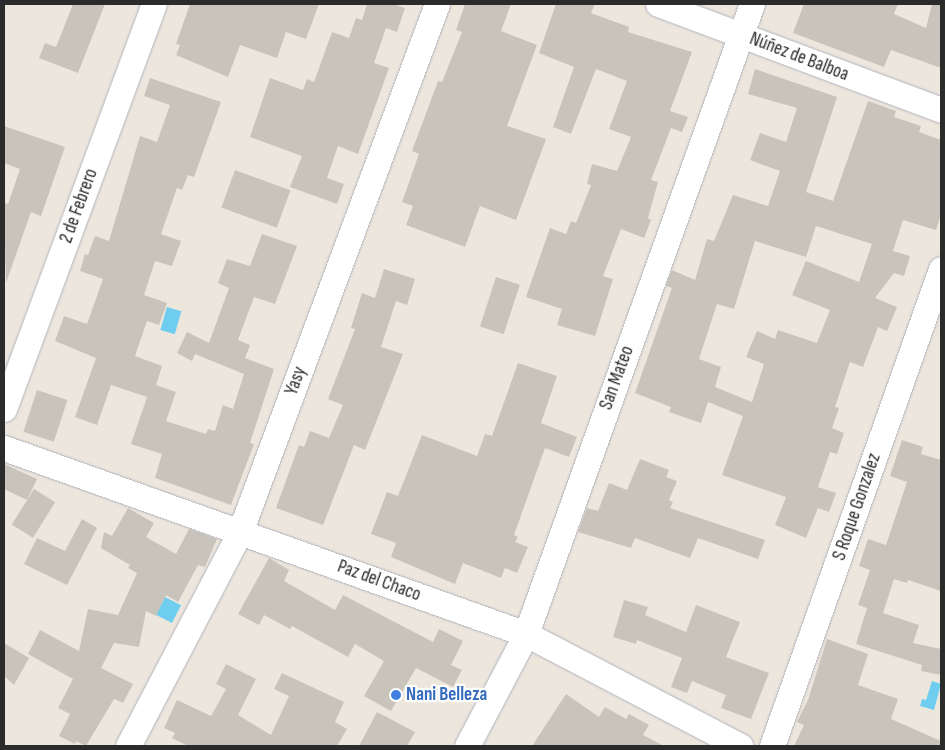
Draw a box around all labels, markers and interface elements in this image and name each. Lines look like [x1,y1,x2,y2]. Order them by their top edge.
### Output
street label: Núñez de Balboa [746,28,852,86]
street label: 2 de Febrero [55,166,103,246]
street label: San Mateo [595,343,639,413]
street label: Yasy [280,364,312,398]
street label: S Roque Gonzalez [828,450,886,564]
street label: Paz del Chaco [334,555,424,607]
place label: Nani Belleza [406,684,487,706]
marker: Nani Belleza [390,689,402,701]

